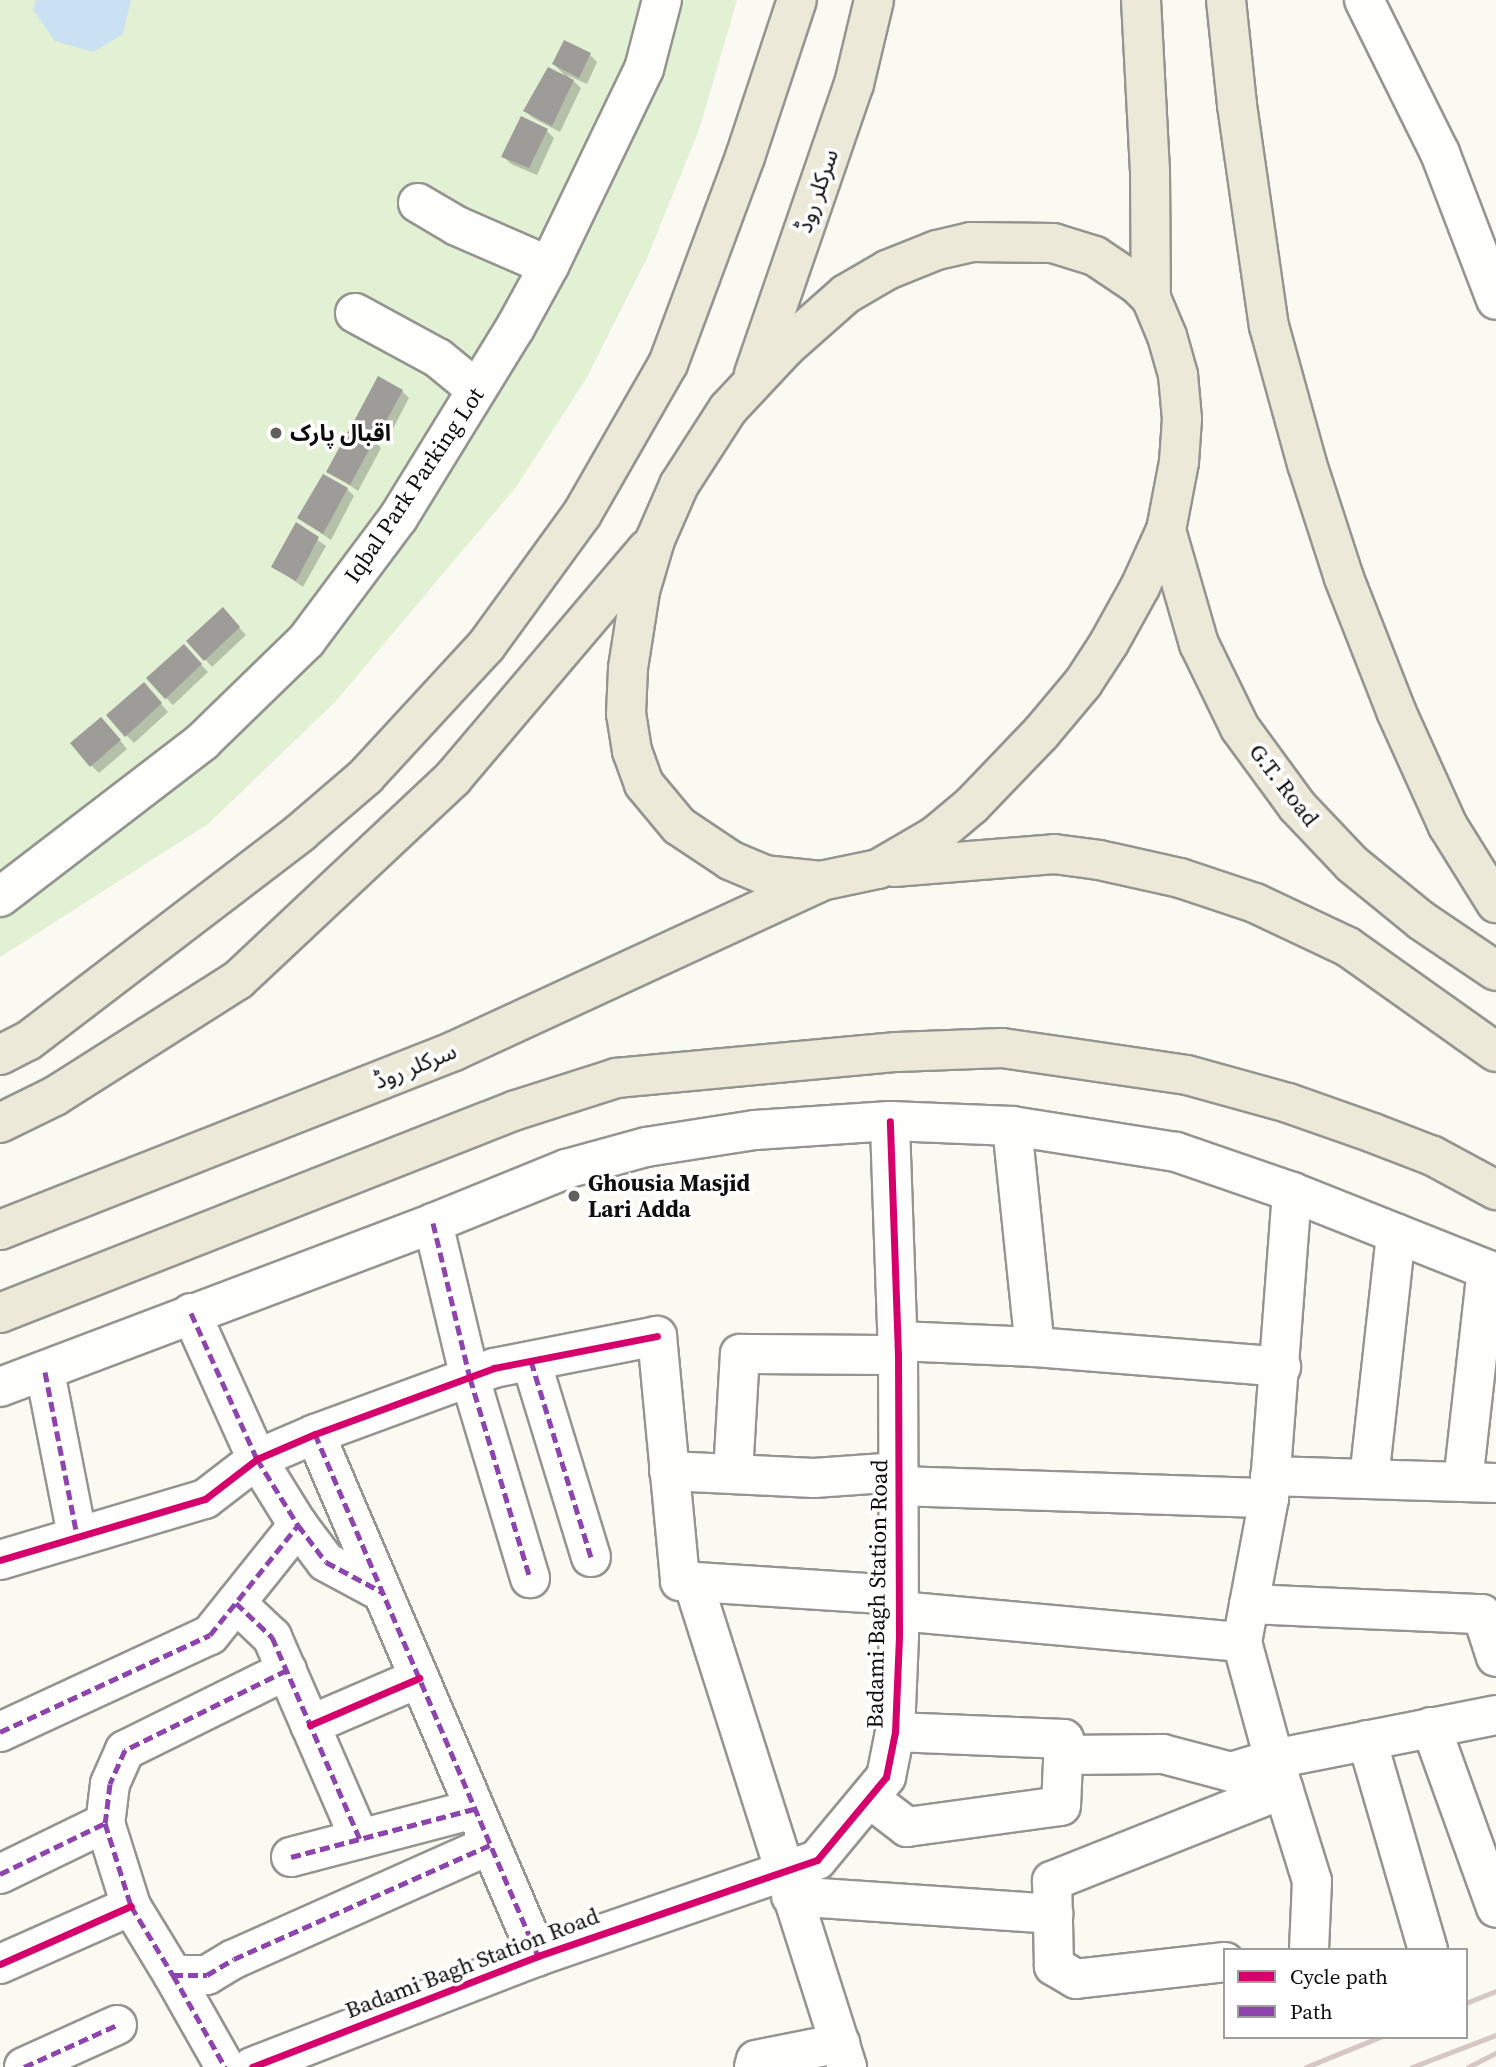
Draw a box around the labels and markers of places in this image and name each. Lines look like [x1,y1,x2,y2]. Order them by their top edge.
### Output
place label: اقبال پارک [290,419,391,447]
marker: اقبال پارک [268,425,284,441]
place label: Ghousia Masjid Lari Adda [588,1169,750,1223]
marker: Ghousia Masjid Lari Adda [566,1188,582,1204]

